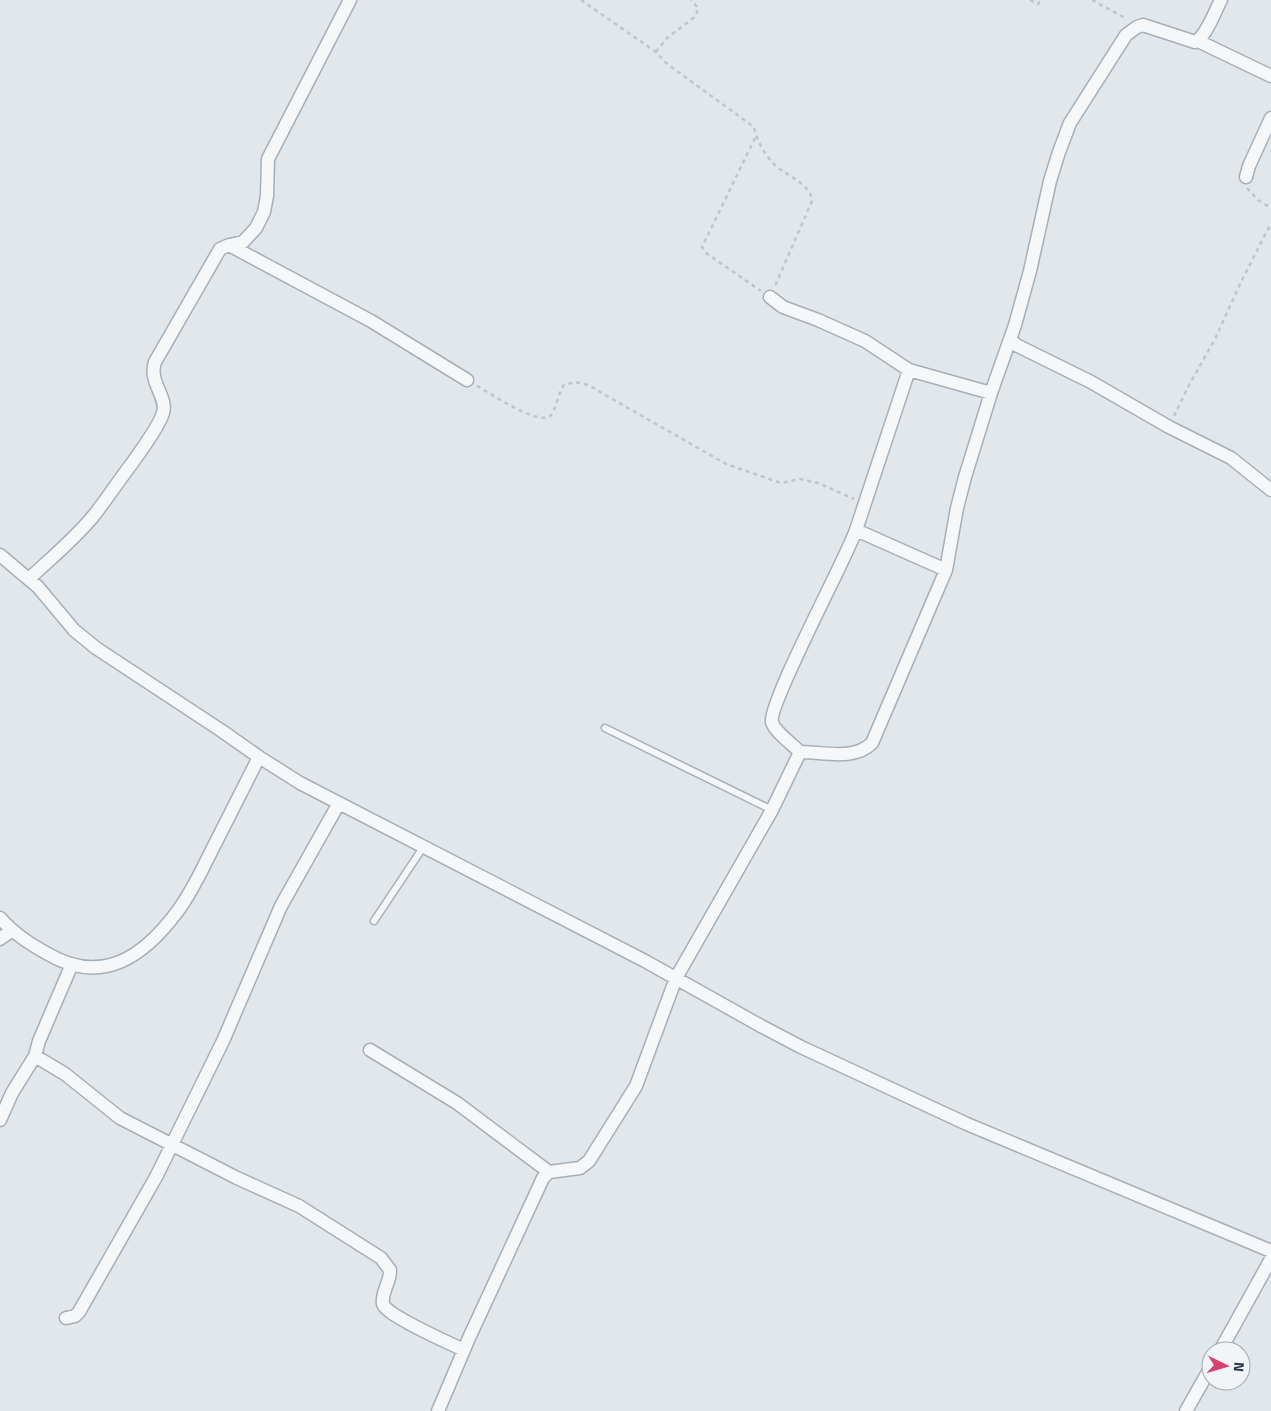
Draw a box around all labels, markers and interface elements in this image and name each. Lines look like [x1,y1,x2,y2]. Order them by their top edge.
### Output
north arrow [1201,1341,1251,1391]
text: N [1229,1361,1250,1373]

